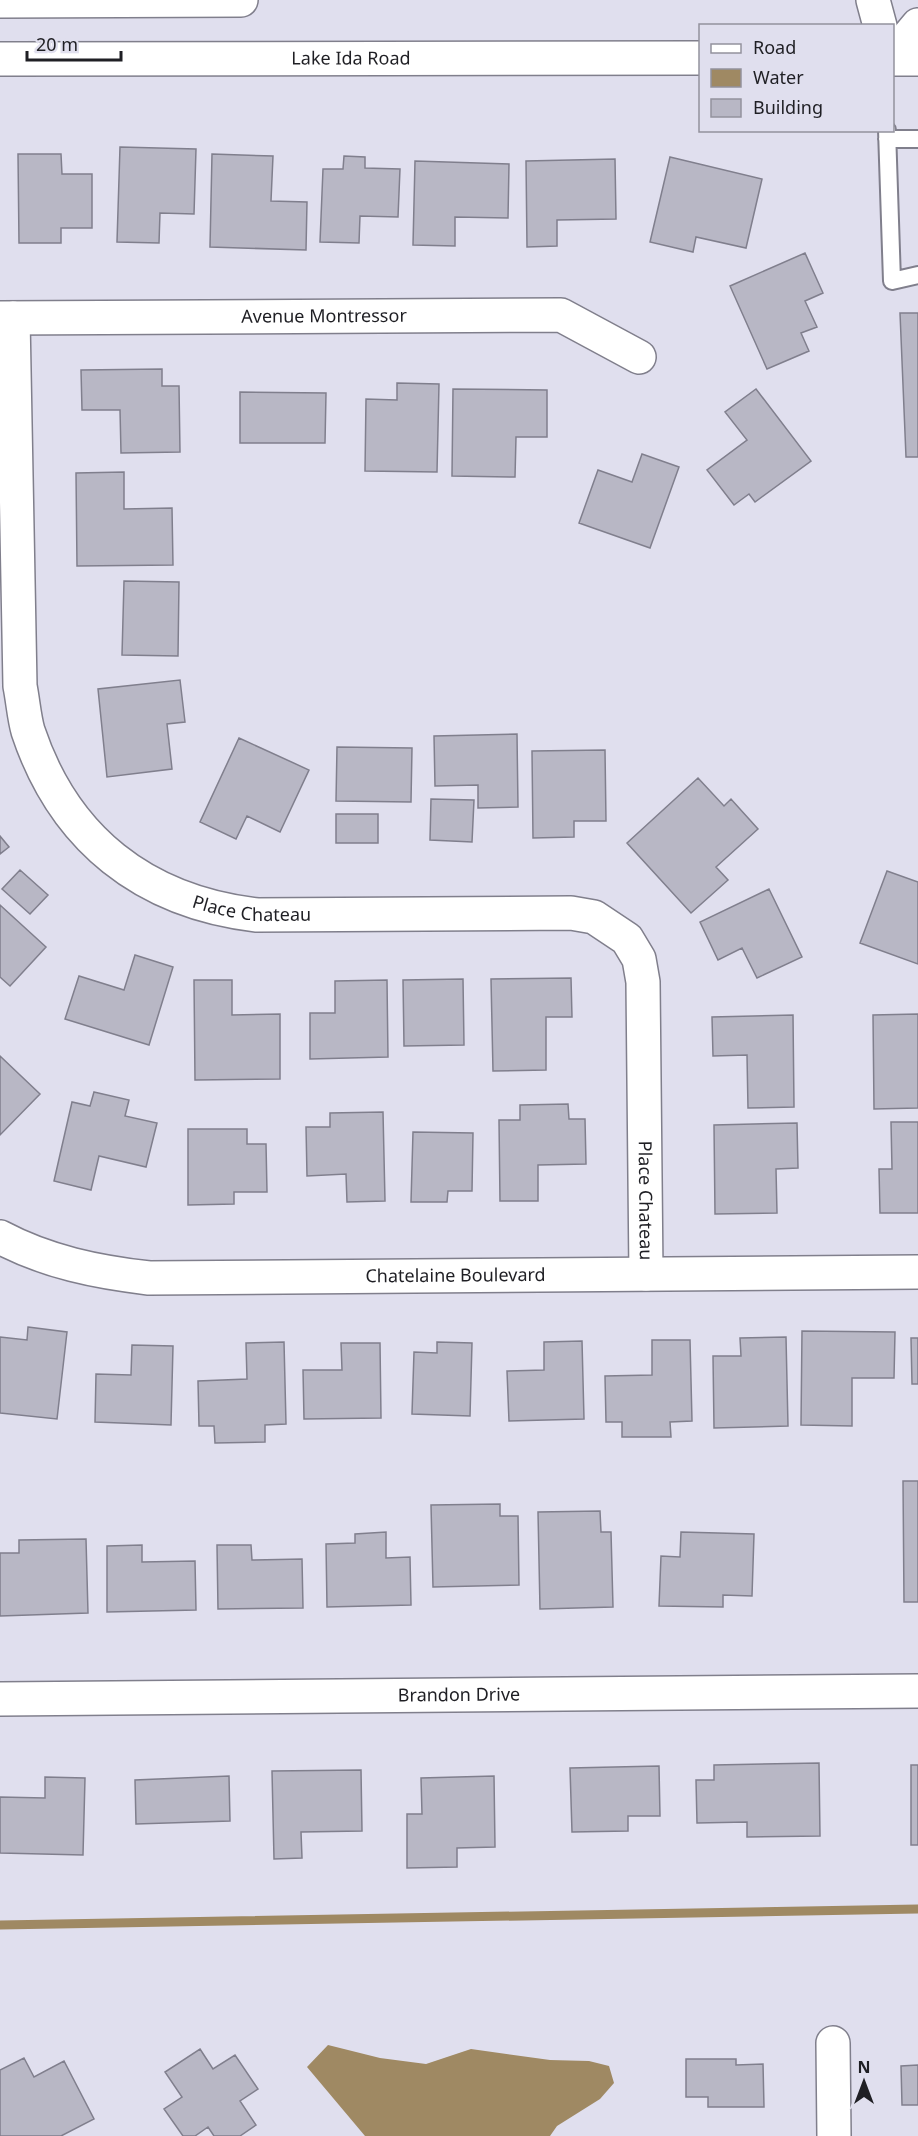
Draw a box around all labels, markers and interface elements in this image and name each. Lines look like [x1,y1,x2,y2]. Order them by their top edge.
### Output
scale bar [27,24,122,62]
legend [699,24,894,132]
text: 20 m [36,32,78,56]
text: Road [753,35,796,59]
street label: Lake Ida Road [291,45,411,70]
text: Water [753,65,804,89]
text: Building [753,95,823,119]
street label: Avenue Montressor [241,303,407,328]
street label: Place Chateau [190,889,311,926]
street label: Place Chateau [634,1141,659,1261]
street label: Chatelaine Boulevard [365,1262,546,1287]
street label: Brandon Drive [398,1681,520,1707]
north arrow [834,2052,894,2112]
text: N [857,2056,871,2078]

